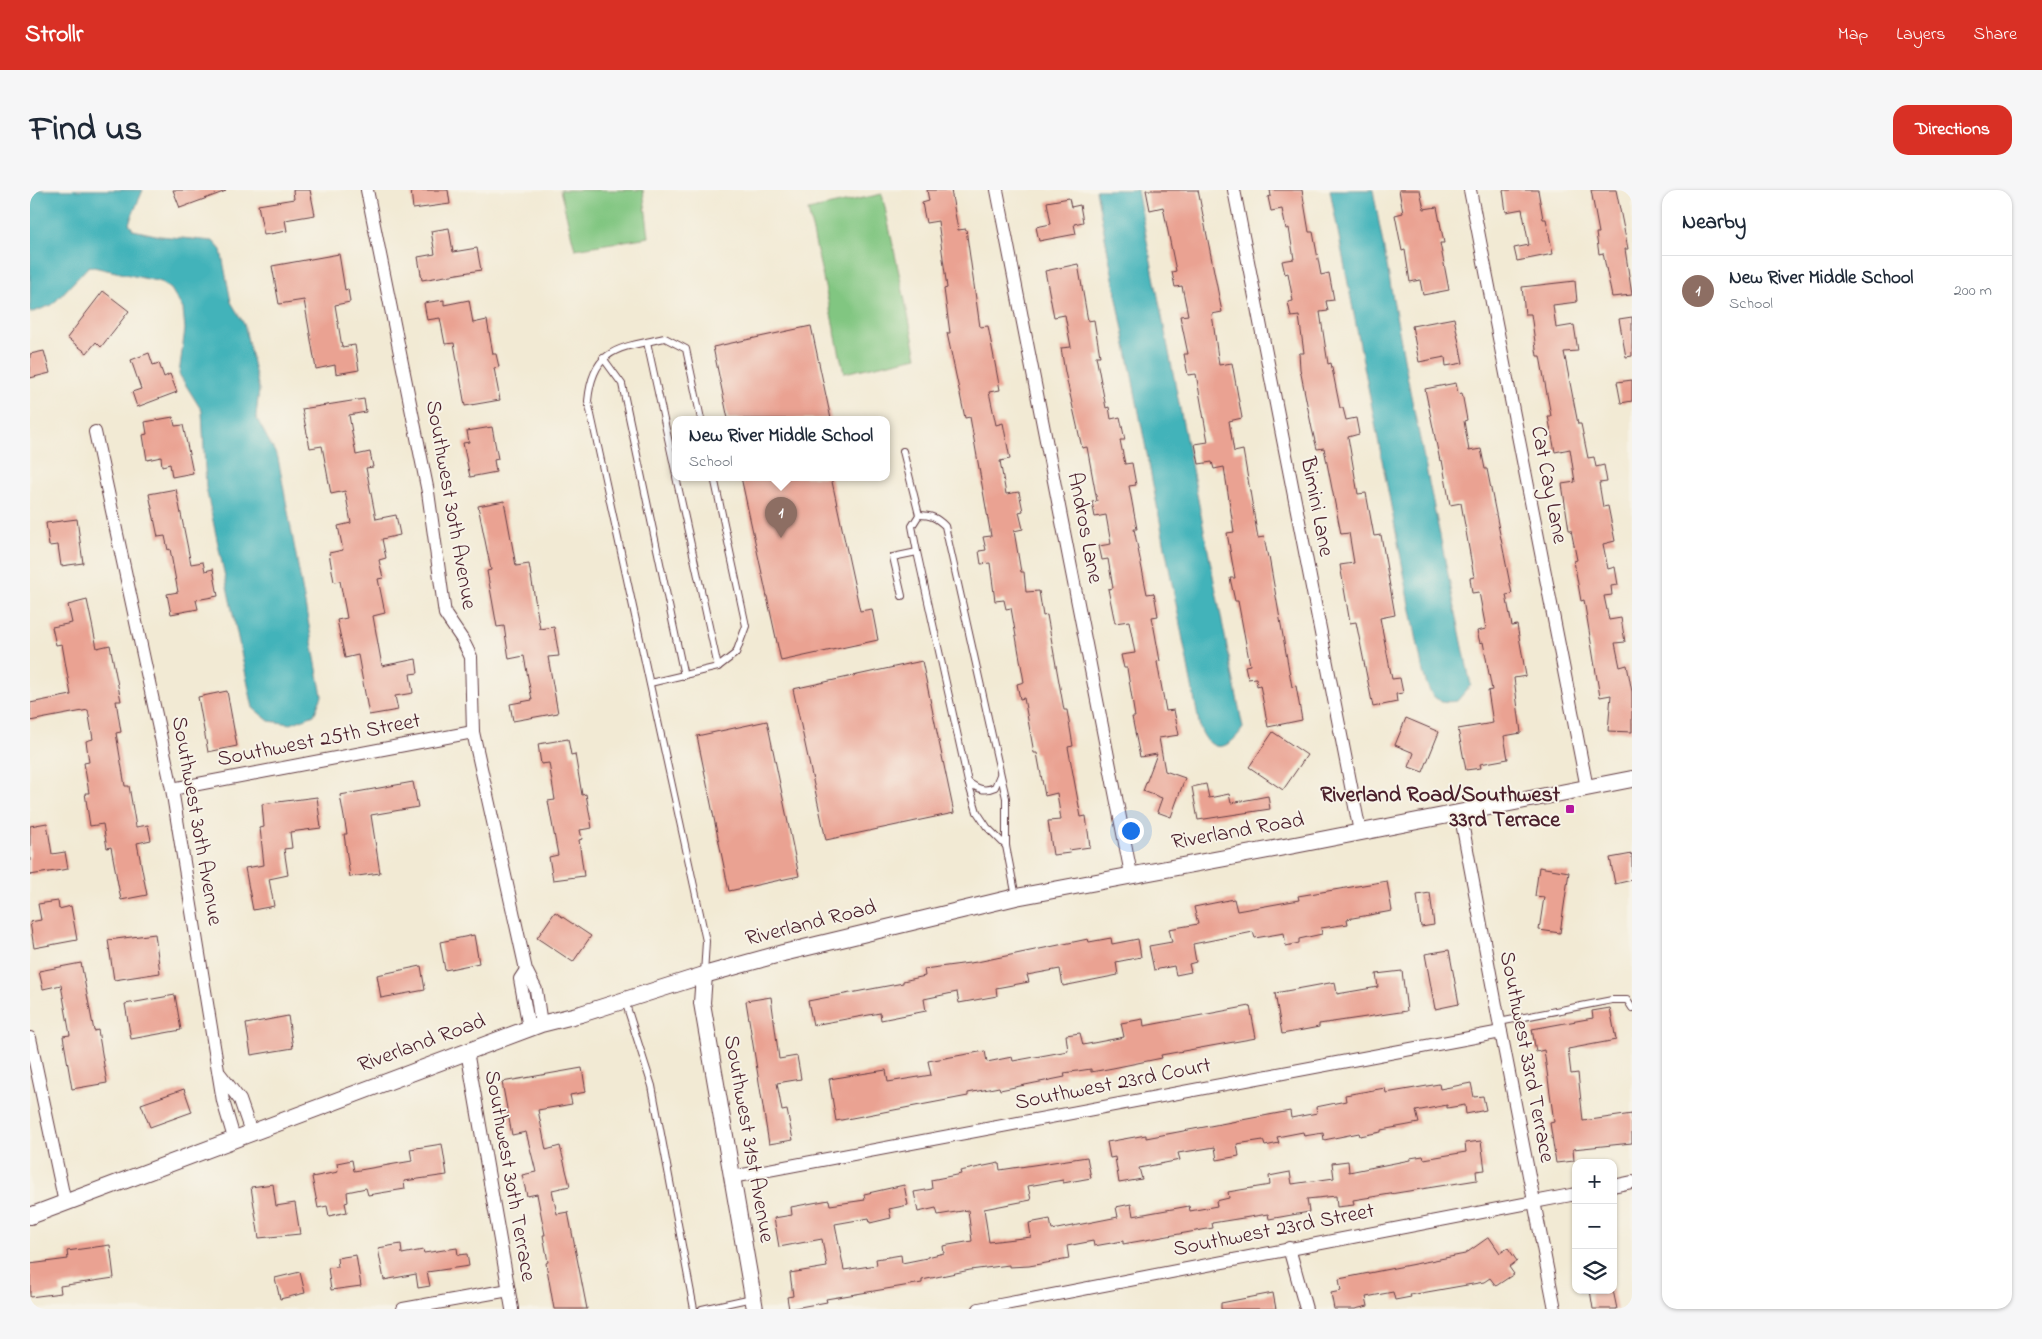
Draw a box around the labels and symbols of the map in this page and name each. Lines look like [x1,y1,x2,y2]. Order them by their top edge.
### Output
street label: Southwest 30th Avenue [416,398,484,612]
street label: Cat Cay Lane [1520,423,1575,547]
street label: Bimini Lane [1290,453,1341,560]
street label: Andros Lane [1058,470,1110,586]
pin: 1 [765,497,797,538]
street label: Southwest 25th Street [215,705,424,776]
street label: Southwest 30th Avenue [162,714,230,928]
place label: Riverland Road/Southwest 33rd Terrace [1320,780,1561,837]
marker: Riverland Road/Southwest 33rd Terrace [1564,803,1576,815]
street label: Riverland Road [1169,805,1307,859]
your location [1118,818,1144,844]
street label: Riverland Road [742,892,880,956]
street label: Southwest 33rd Terrace [1490,949,1562,1166]
street label: Riverland Road [354,1006,490,1082]
street label: Southwest 31st Avenue [714,1033,782,1245]
street label: Southwest 23rd Court [1012,1050,1214,1120]
street label: Southwest 30th Terrace [475,1068,543,1284]
street label: Southwest 23rd Street [1171,1196,1378,1266]

